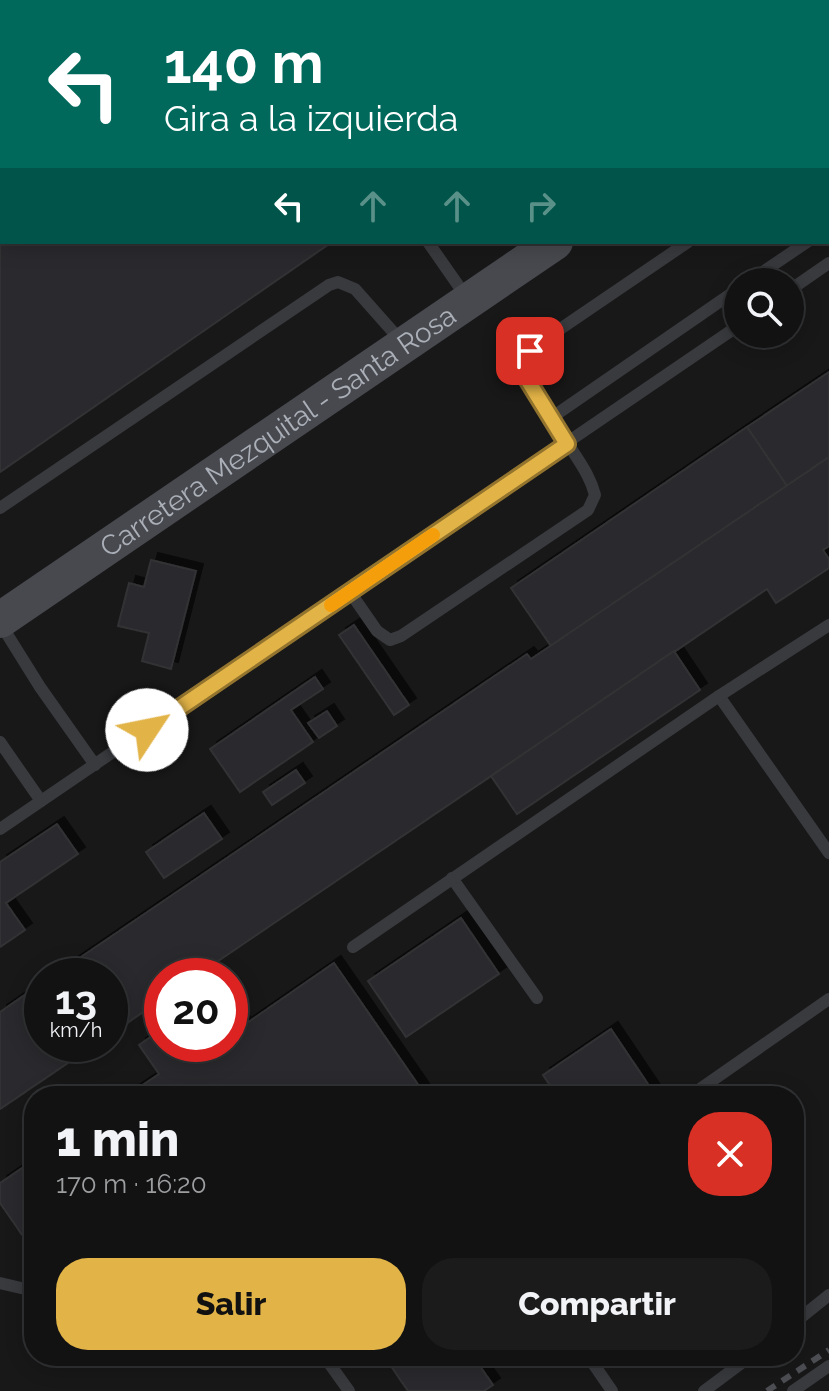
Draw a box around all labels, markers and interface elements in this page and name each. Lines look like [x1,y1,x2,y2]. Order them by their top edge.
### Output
text: 140 m [164,30,324,96]
icon: left [32,32,136,136]
text: Gira a la izquierda [164,97,458,139]
icon: left [267,184,311,228]
icon: ahead [351,184,395,228]
icon: ahead [435,184,479,228]
icon: right [519,184,563,228]
map controls [724,268,804,348]
button: search [724,268,804,348]
street label: Carretera Mezquital - Santa Rosa [94,299,462,564]
pin [496,317,564,385]
icon: arrive [508,329,552,373]
position arrow [105,688,189,772]
speed limit sign: 20 [144,958,248,1062]
text: 13 [55,976,97,1023]
text: km/h [50,1018,102,1042]
text: 1 min [56,1111,179,1167]
button: close [688,1112,772,1196]
text: 170 m · 16:20 [56,1169,207,1199]
button: Salir [56,1258,406,1350]
button: Compartir [422,1258,772,1350]

